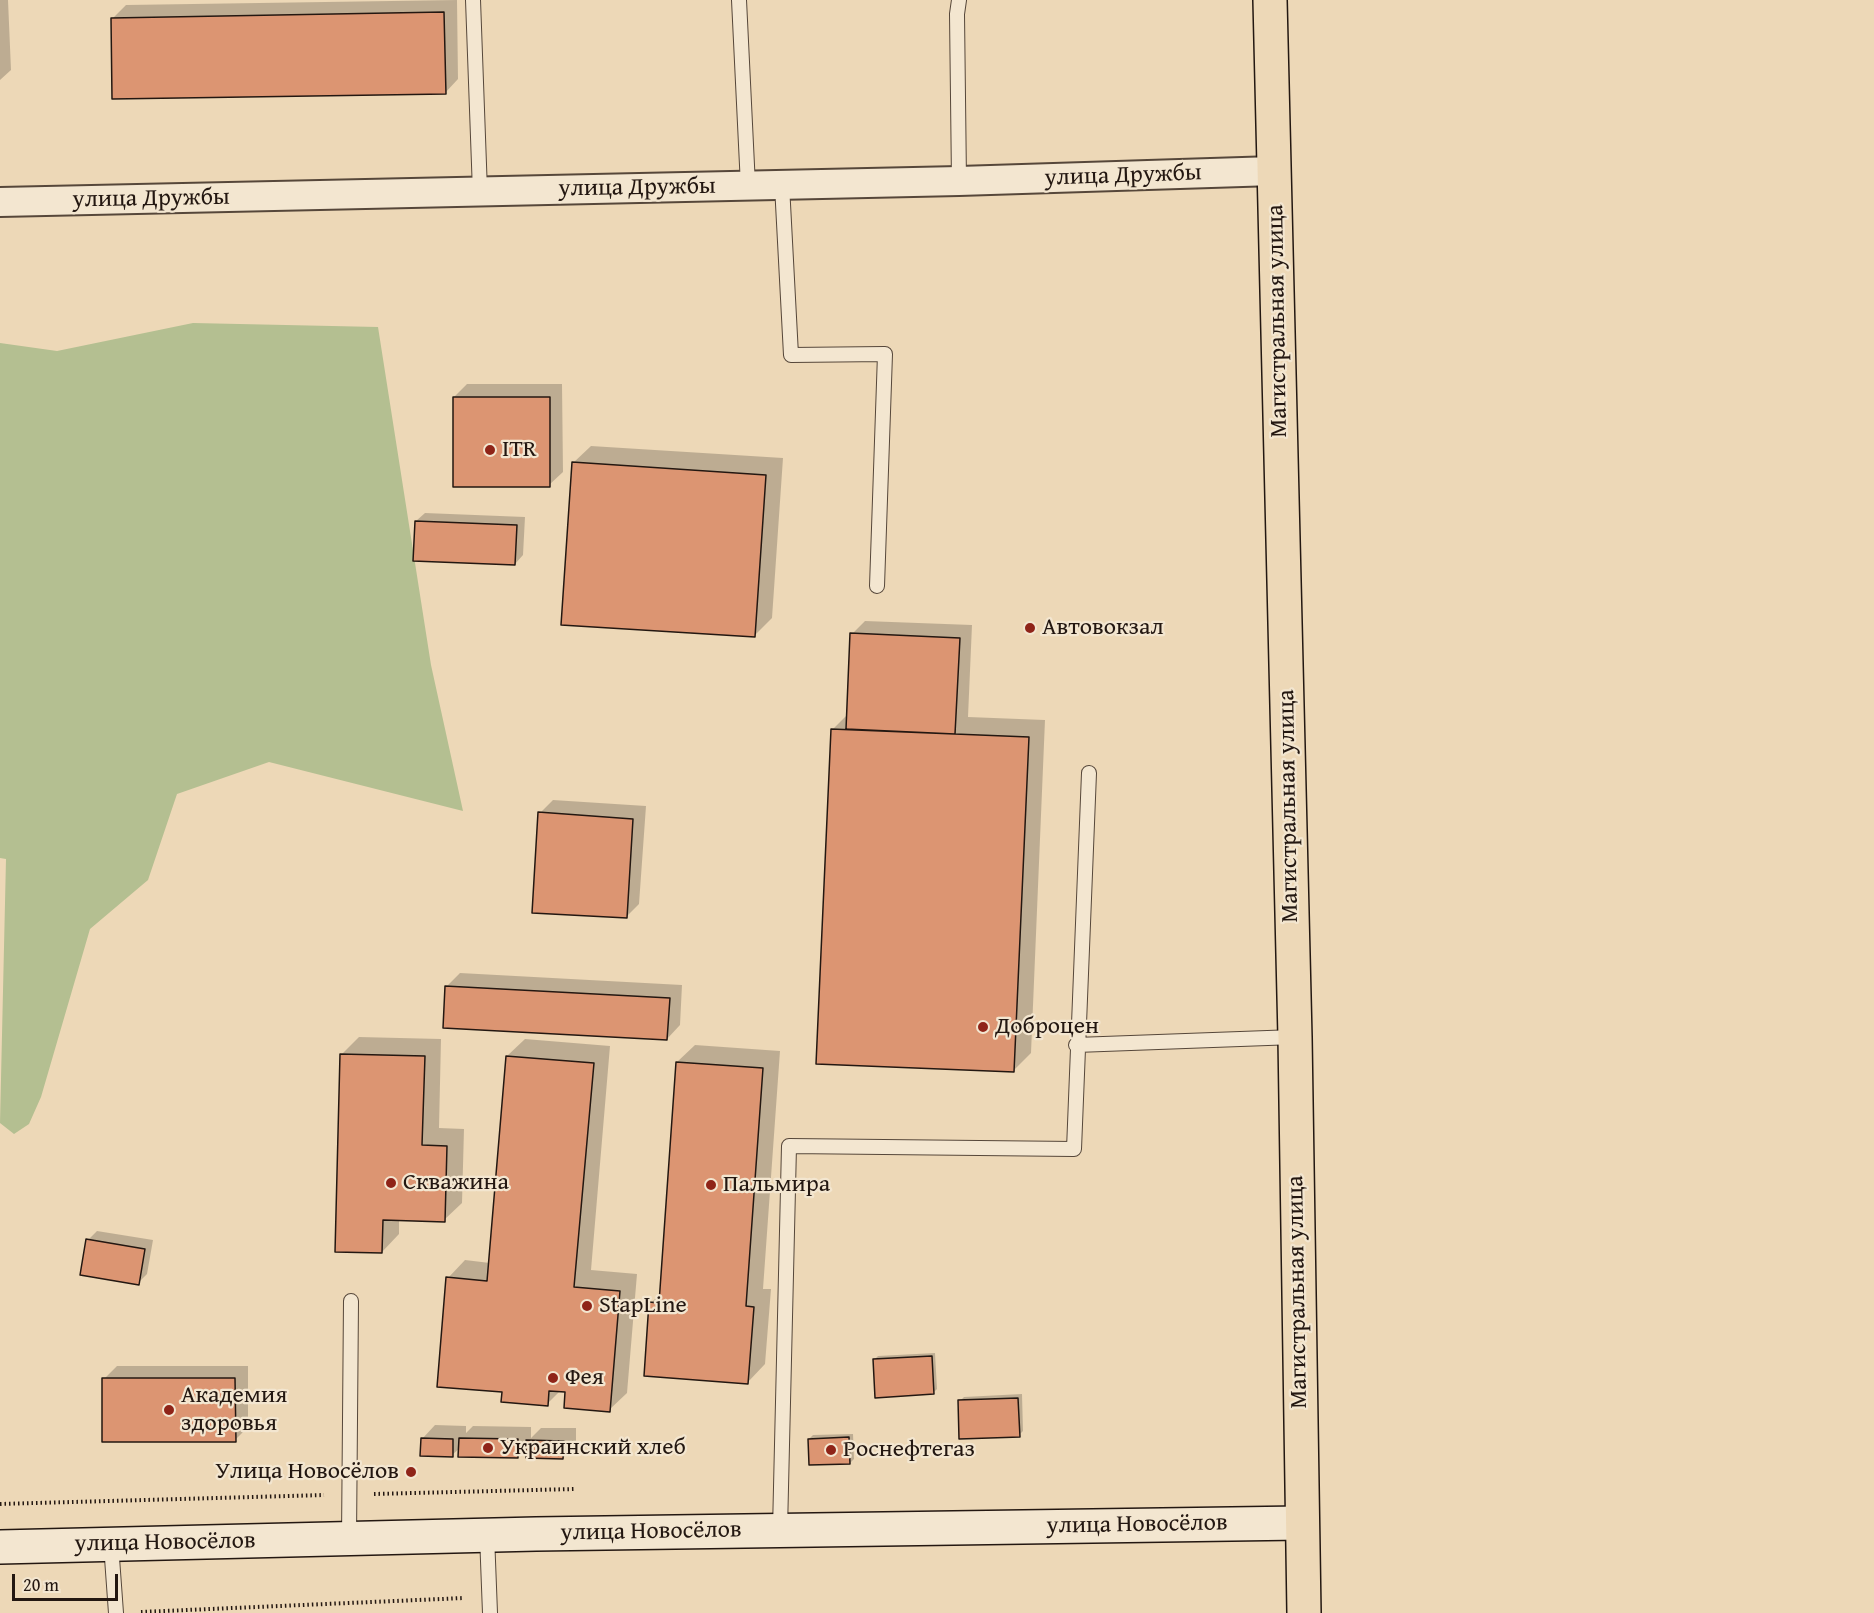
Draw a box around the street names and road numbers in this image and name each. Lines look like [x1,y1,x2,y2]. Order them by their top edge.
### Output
street label: улица Дружбы [1044,159,1202,193]
street label: улица Дружбы [558,172,716,204]
street label: улица Дружбы [72,183,230,215]
street label: Магистральная улица [1262,204,1294,438]
street label: Магистральная улица [1273,689,1305,923]
street label: Магистральная улица [1282,1175,1314,1409]
street label: улица Новосёлов [1046,1509,1228,1541]
street label: улица Новосёлов [560,1516,742,1548]
street label: улица Новосёлов [74,1527,256,1559]

